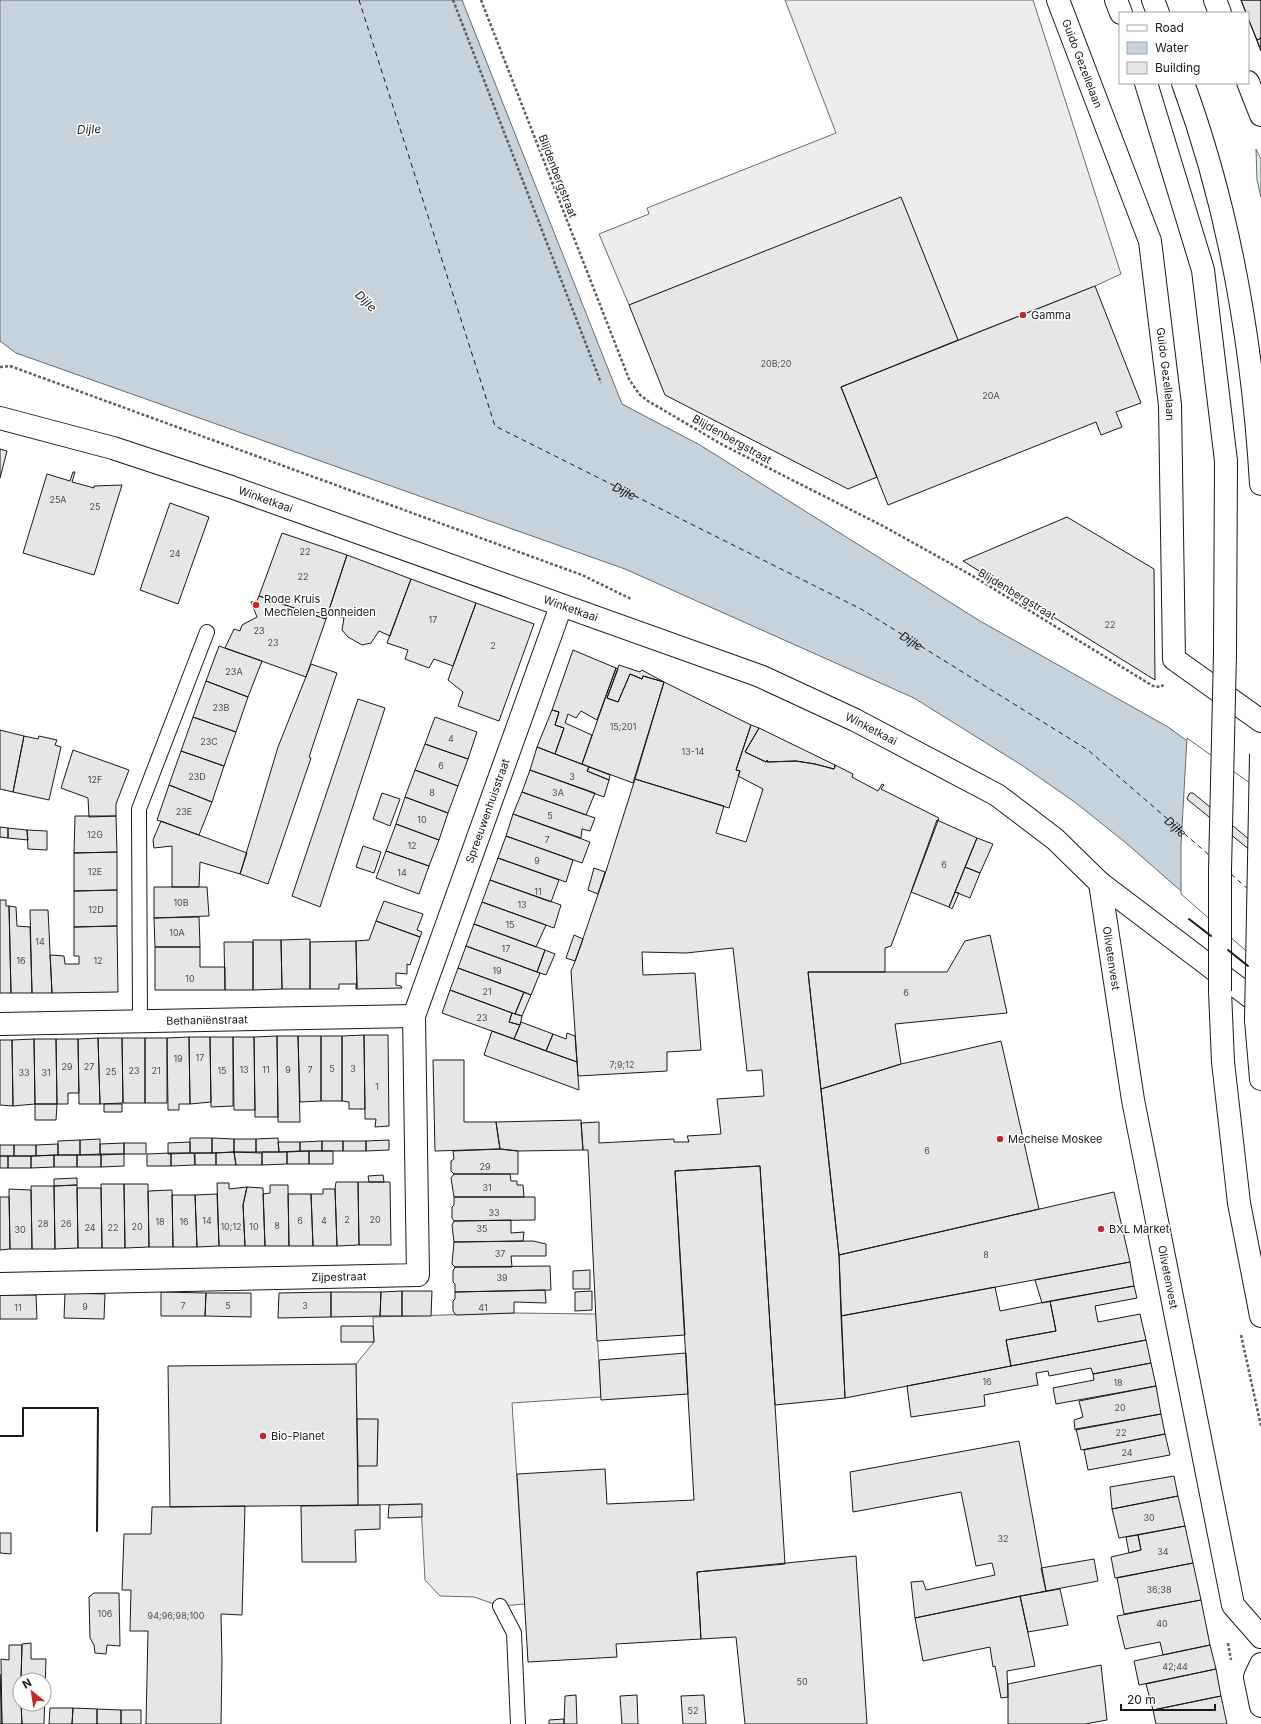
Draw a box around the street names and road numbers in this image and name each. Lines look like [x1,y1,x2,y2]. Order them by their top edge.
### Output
street label: Guido Gezellelaan [1059,17,1106,110]
street label: Blijdenbergstraat [536,132,580,220]
street label: Guido Gezellelaan [1154,327,1177,421]
street label: Blijdenbergstraat [690,411,774,467]
street label: Winketkaai [236,483,295,516]
street label: Blijdenbergstraat [976,565,1059,623]
street label: Winketkaai [542,592,600,625]
street label: Winketkaai [843,709,900,748]
street label: Spreeuwenhuisstraat [462,756,513,865]
street label: Olivetenvest [1100,925,1123,991]
street label: Bethaniënstraat [166,1012,248,1028]
street label: Olivetenvest [1155,1244,1181,1310]
street label: Zijpestraat [311,1269,367,1284]

